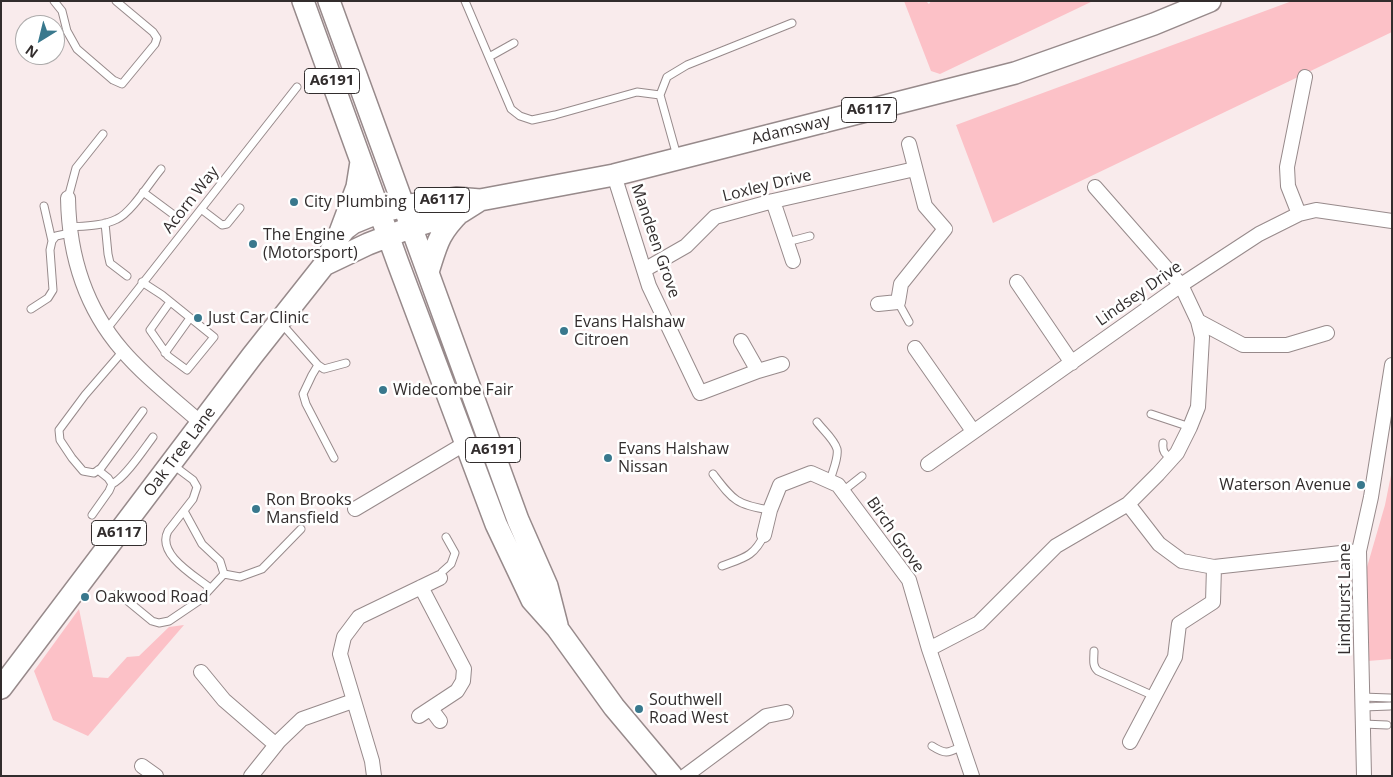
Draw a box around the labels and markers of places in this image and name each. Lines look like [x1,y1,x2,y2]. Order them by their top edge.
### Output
place label: City Plumbing [304,192,407,212]
marker: City Plumbing [288,196,300,208]
place label: The Engine (Motorsport) [263,225,358,263]
marker: The Engine (Motorsport) [247,238,259,250]
place label: Just Car Clinic [208,308,309,328]
marker: Just Car Clinic [192,312,204,324]
place label: Evans Halshaw Citroen [574,312,685,350]
marker: Evans Halshaw Citroen [558,325,570,337]
place label: Widecombe Fair [393,380,513,400]
marker: Widecombe Fair [377,384,389,396]
place label: Evans Halshaw Nissan [618,439,729,477]
marker: Evans Halshaw Nissan [602,452,614,464]
place label: Waterson Avenue [1219,475,1351,495]
marker: Waterson Avenue [1355,479,1367,491]
place label: Ron Brooks Mansfield [266,490,352,528]
marker: Ron Brooks Mansfield [250,503,262,515]
place label: Oakwood Road [95,587,209,607]
marker: Oakwood Road [79,591,91,603]
place label: Southwell Road West [649,690,728,728]
marker: Southwell Road West [633,703,645,715]

